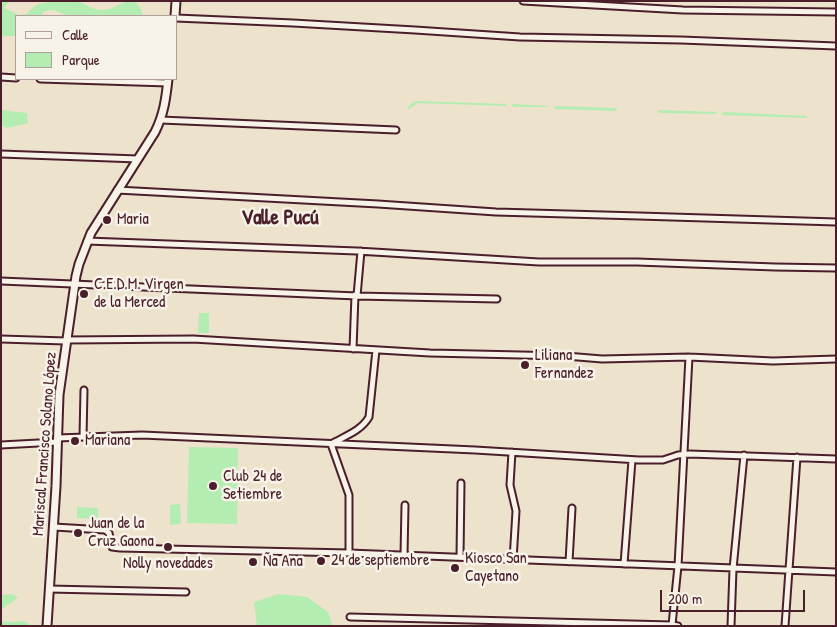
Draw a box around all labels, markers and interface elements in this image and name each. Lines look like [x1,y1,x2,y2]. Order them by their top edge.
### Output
legend [15,15,178,80]
text: Calle [62,24,89,45]
text: Parque [62,49,100,70]
district label: Valle Pucú [241,205,319,231]
place label: Maria [117,210,149,230]
marker: Maria [101,214,113,226]
place label: C.E.D.M. Virgen de la Merced [94,275,184,313]
marker: C.E.D.M. Virgen de la Merced [78,288,90,300]
place label: Liliana Fernandez [535,346,594,384]
street label: Mariscal Francisco Solano López [29,351,61,537]
marker: Liliana Fernandez [519,359,531,371]
place label: Mariana [85,431,130,451]
marker: Mariana [69,435,81,447]
place label: Club 24 de Setiembre [223,467,282,505]
marker: Club 24 de Setiembre [207,480,219,492]
place label: Juan de la Cruz Gaona [88,514,154,552]
marker: Juan de la Cruz Gaona [72,527,84,539]
marker: Nolly novedades [162,541,174,553]
place label: Kiosco San Cayetano [465,549,527,587]
place label: 24 de septiembre [331,551,429,571]
place label: Ña Ana [263,552,303,572]
place label: Nolly novedades [123,554,213,574]
marker: 24 de septiembre [315,555,327,567]
marker: Ña Ana [247,556,259,568]
marker: Kiosco San Cayetano [449,562,461,574]
scale bar [662,580,807,612]
text: 200 m [668,588,702,609]

